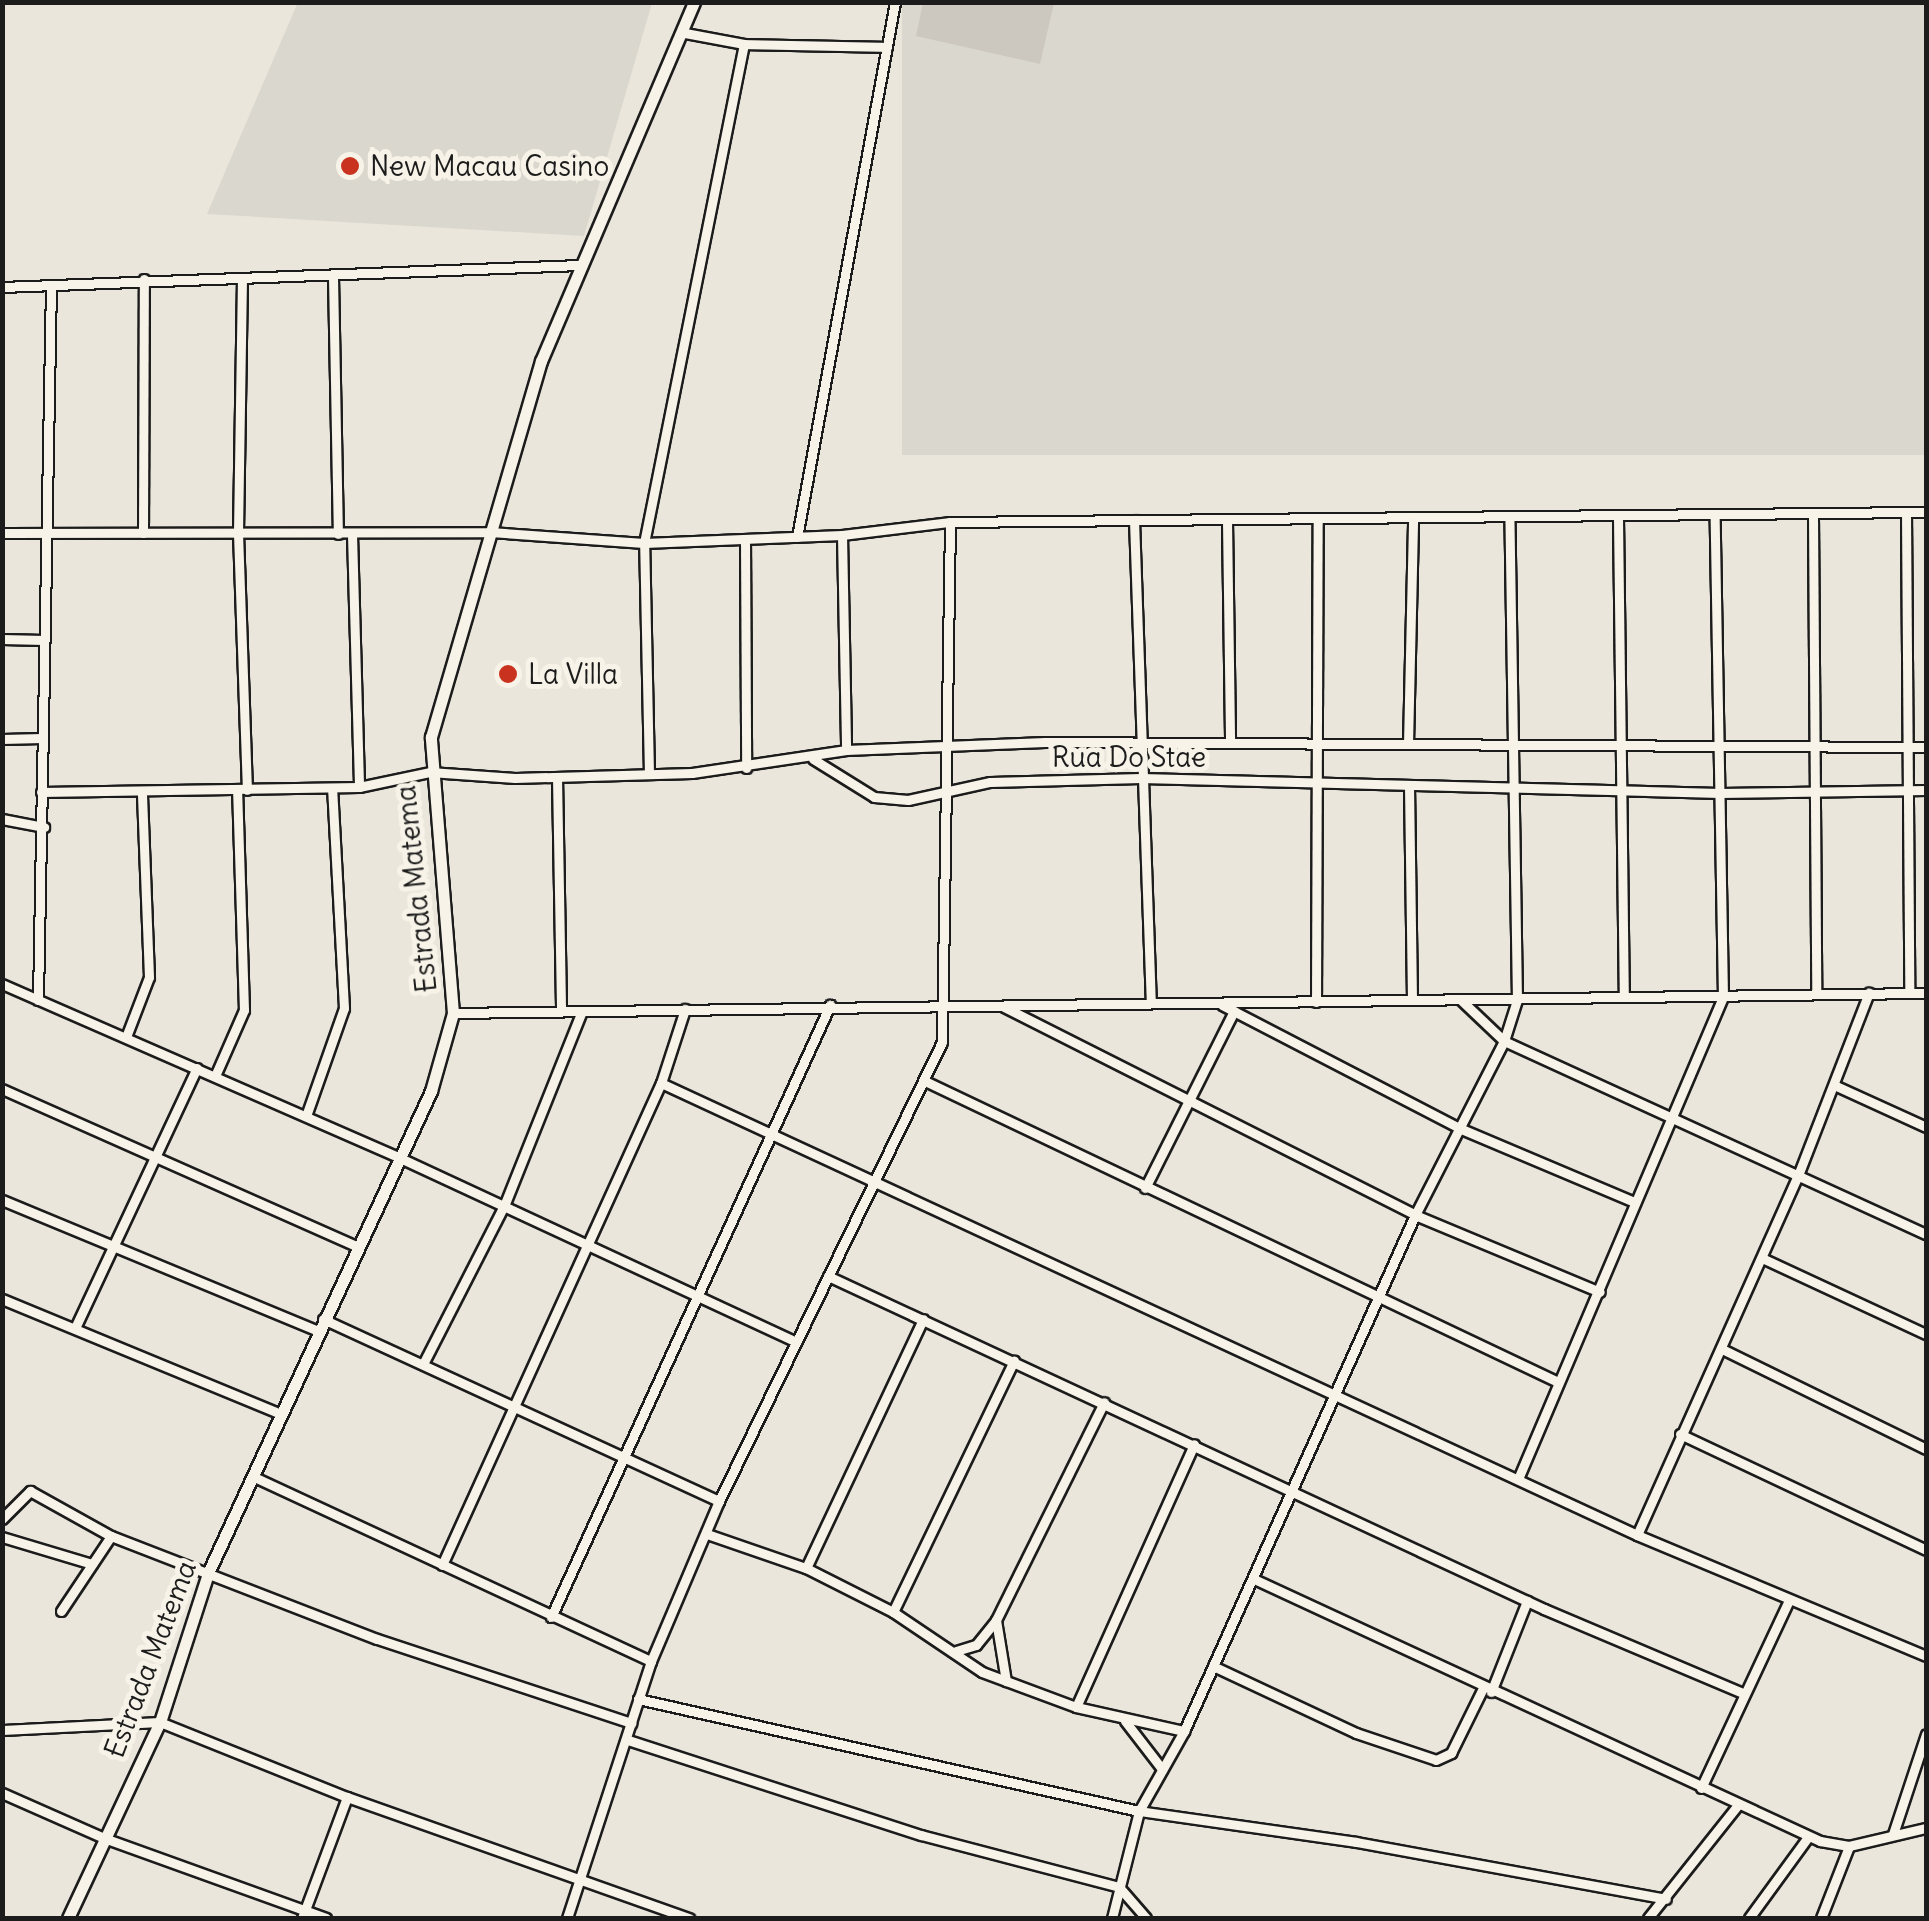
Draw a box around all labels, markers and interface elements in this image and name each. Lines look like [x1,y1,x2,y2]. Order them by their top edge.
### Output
place label: New Macau Casino [370,149,609,183]
marker: New Macau Casino [339,155,361,177]
place label: La Villa [528,657,618,691]
marker: La Villa [497,663,519,685]
street label: Rua Do Stae [1052,740,1206,774]
street label: Estrada Matema [388,784,444,994]
street label: Estrada Matema [97,1556,203,1762]

